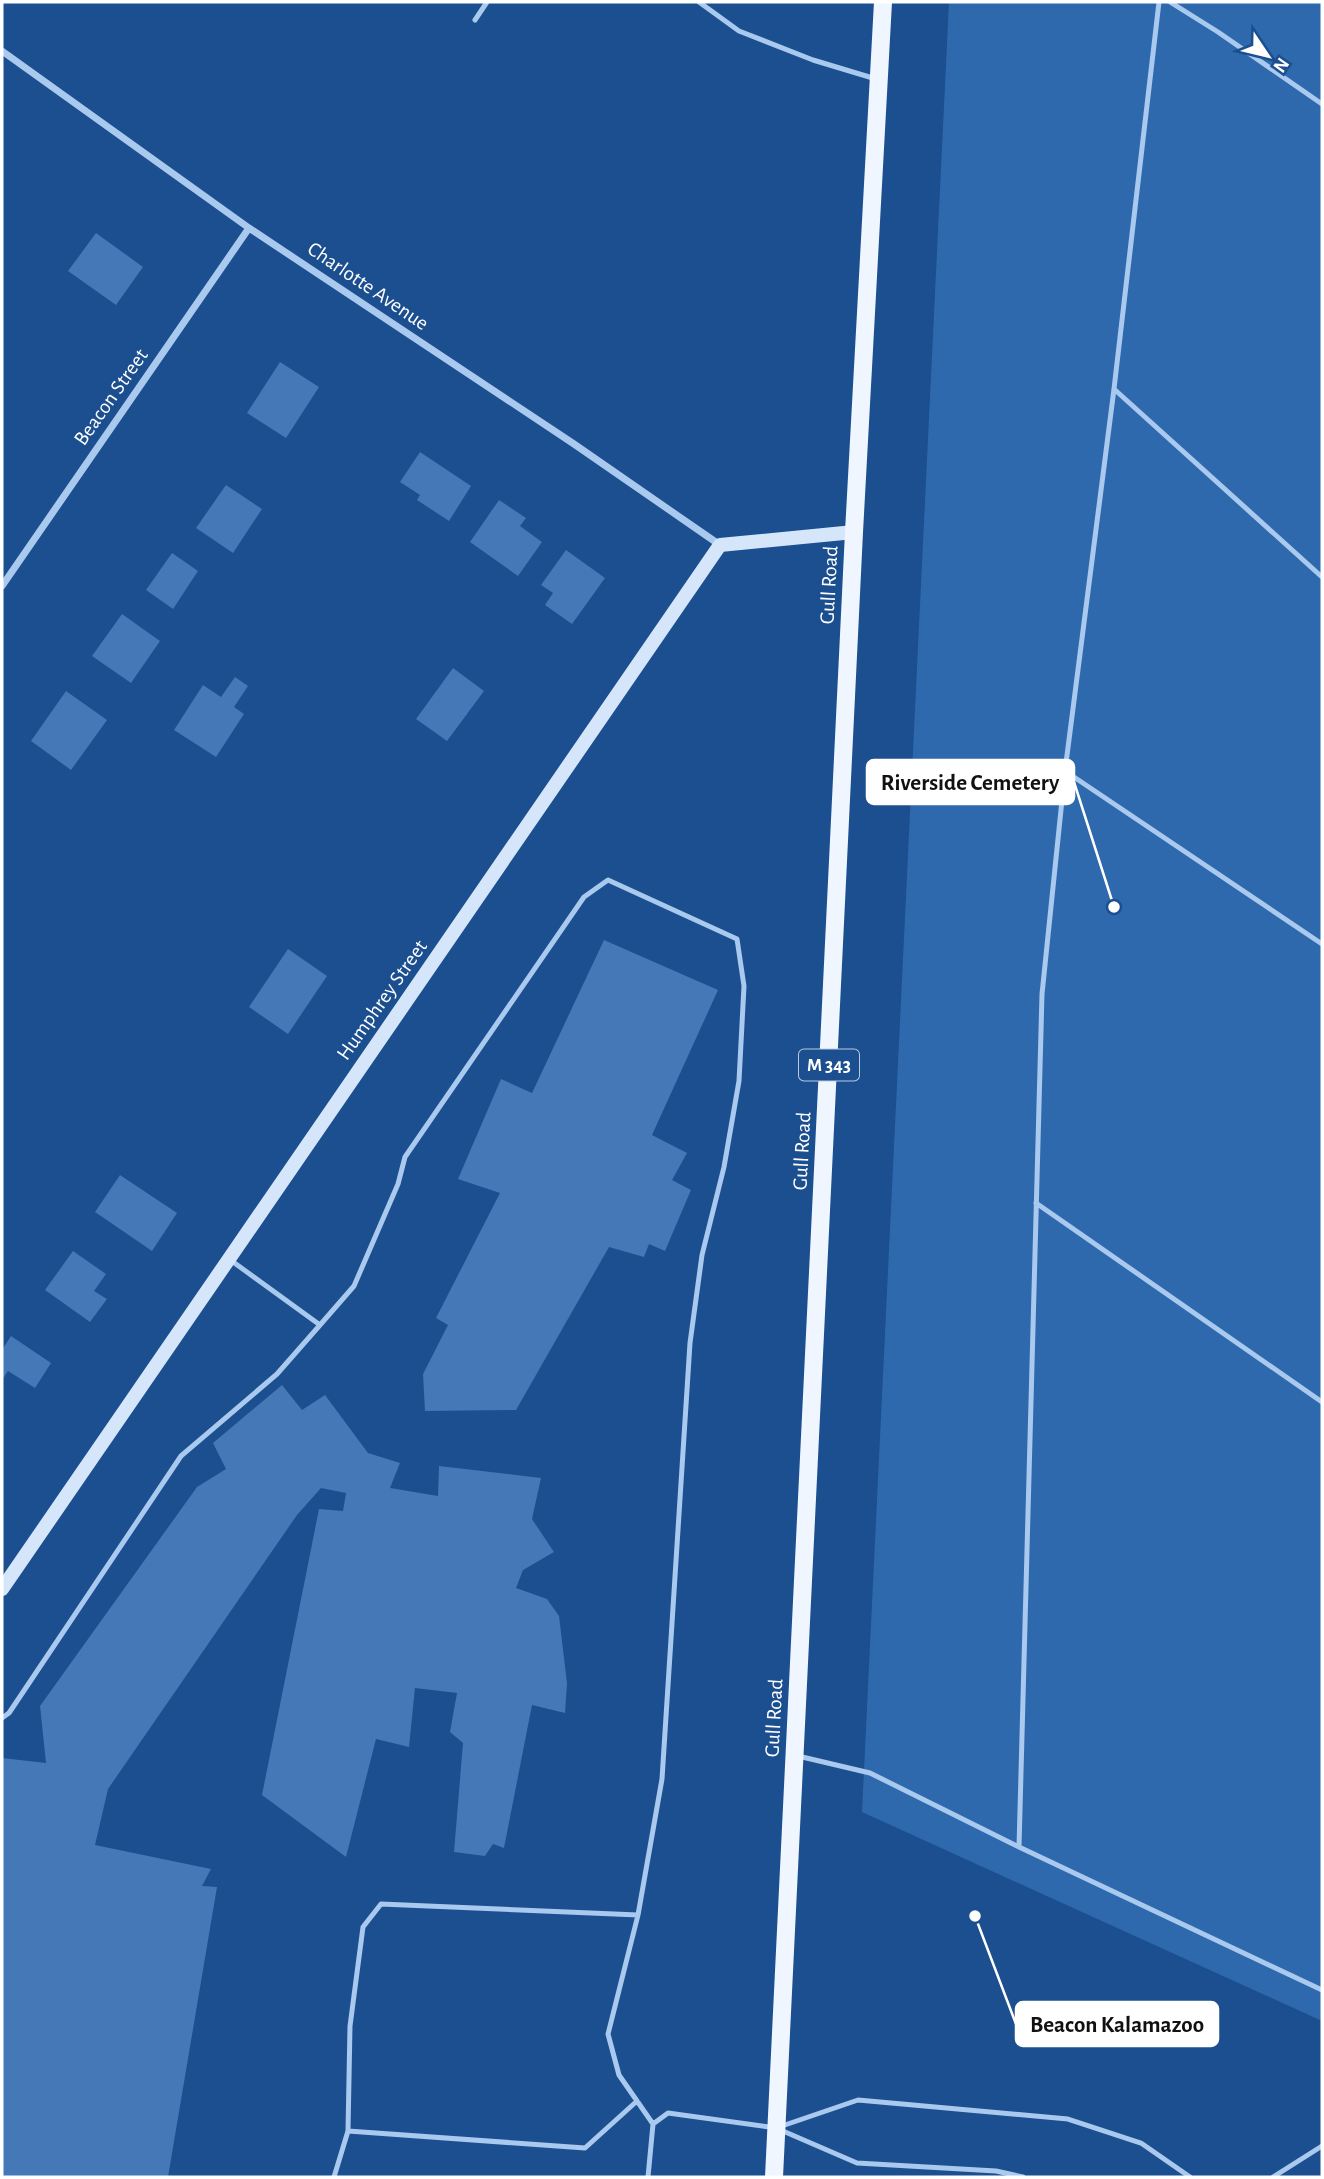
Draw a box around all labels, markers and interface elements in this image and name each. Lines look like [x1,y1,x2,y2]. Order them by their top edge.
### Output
north arrow [1233,21,1303,91]
text: N [1269,54,1292,76]
street label: Charlotte Avenue [304,238,432,334]
street label: Beacon Street [70,345,152,449]
street label: Gull Road [816,545,842,625]
callout: Riverside Cemetery [867,760,1074,804]
text: Riverside Cemetery [881,772,1060,795]
street label: Humphrey Street [333,936,431,1064]
road number: M 343 [799,1050,859,1080]
street label: Gull Road [789,1111,815,1191]
street label: Gull Road [761,1678,787,1758]
callout: Beacon Kalamazoo [1016,2002,1218,2046]
text: Beacon Kalamazoo [1030,2014,1204,2037]

